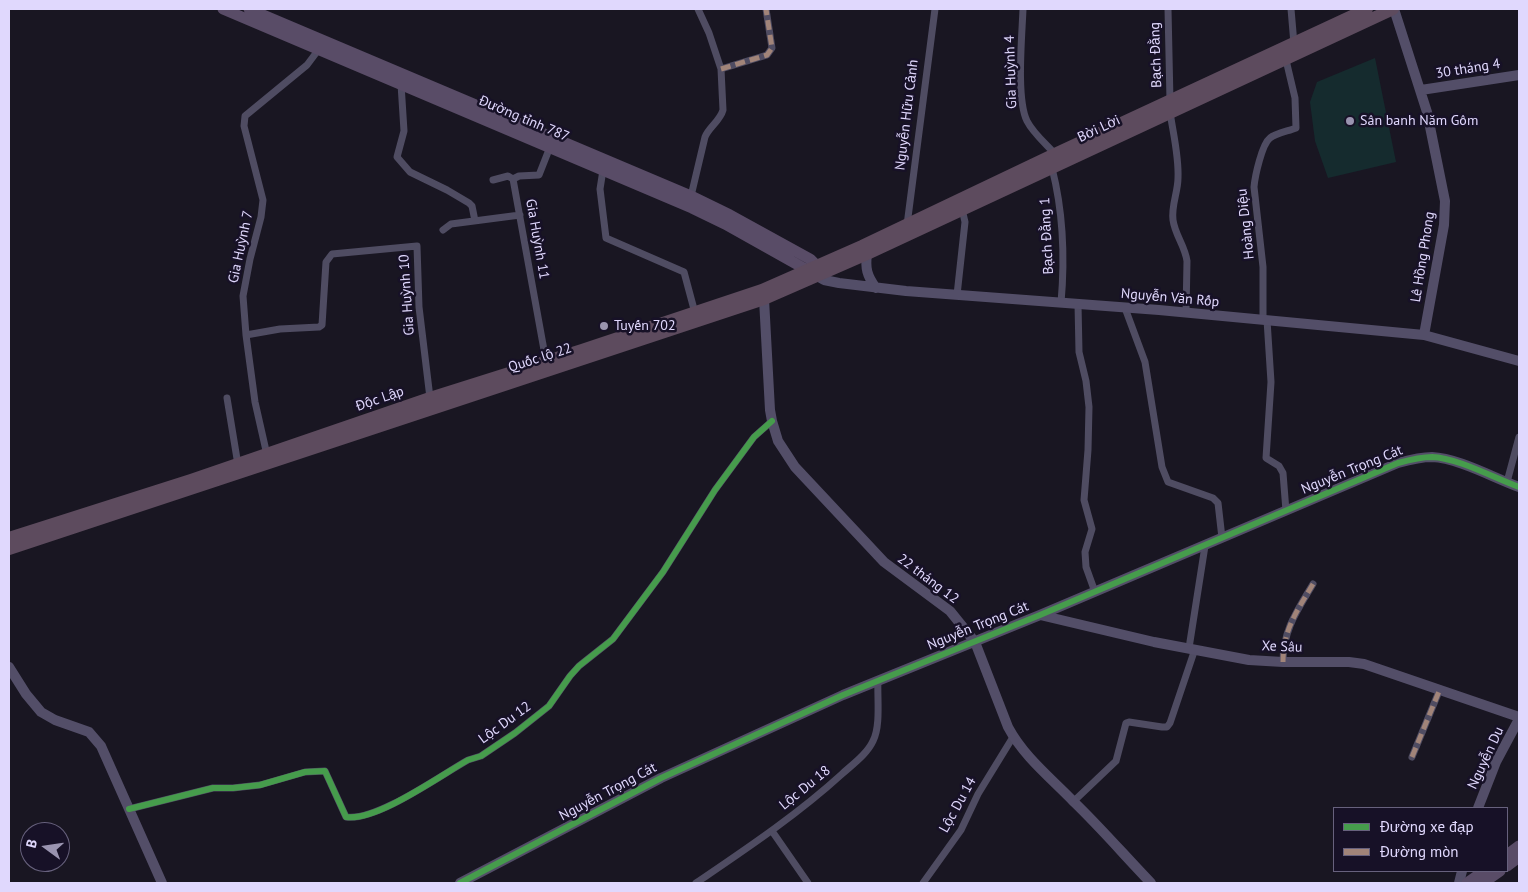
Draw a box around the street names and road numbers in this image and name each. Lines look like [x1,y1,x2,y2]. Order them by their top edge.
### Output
street label: Bạch Đằng [1146,22,1166,88]
street label: Gia Huỳnh 4 [1001,35,1021,109]
street label: 30 tháng 4 [1435,56,1501,82]
street label: Nguyễn Hữu Cảnh [892,59,922,171]
street label: Đường tỉnh 787 [476,92,572,146]
street label: Bời Lời [1075,112,1123,146]
street label: Hoàng Diệu [1234,188,1258,260]
street label: Bạch Đằng 1 [1037,197,1057,275]
street label: Gia Huỳnh 11 [522,198,552,280]
street label: Gia Huỳnh 7 [225,209,257,285]
street label: Lê Hồng Phong [1408,210,1438,304]
street label: Gia Huỳnh 10 [396,254,418,336]
street label: Nguyễn Văn Rốp [1120,285,1220,311]
street label: Quốc lộ 22 [506,340,574,376]
street label: Độc Lập [354,383,406,415]
street label: Nguyễn Trọng Cát [1299,442,1405,498]
street label: 22 tháng 12 [894,550,962,608]
street label: Nguyễn Trọng Cát [925,598,1031,654]
street label: Xe Sâu [1261,638,1303,656]
street label: Lộc Du 12 [475,698,535,748]
street label: Nguyễn Du [1464,724,1508,792]
street label: Nguyễn Trọng Cát [557,759,659,825]
street label: Lộc Du 18 [776,762,834,814]
street label: Lộc Du 14 [936,774,980,836]

